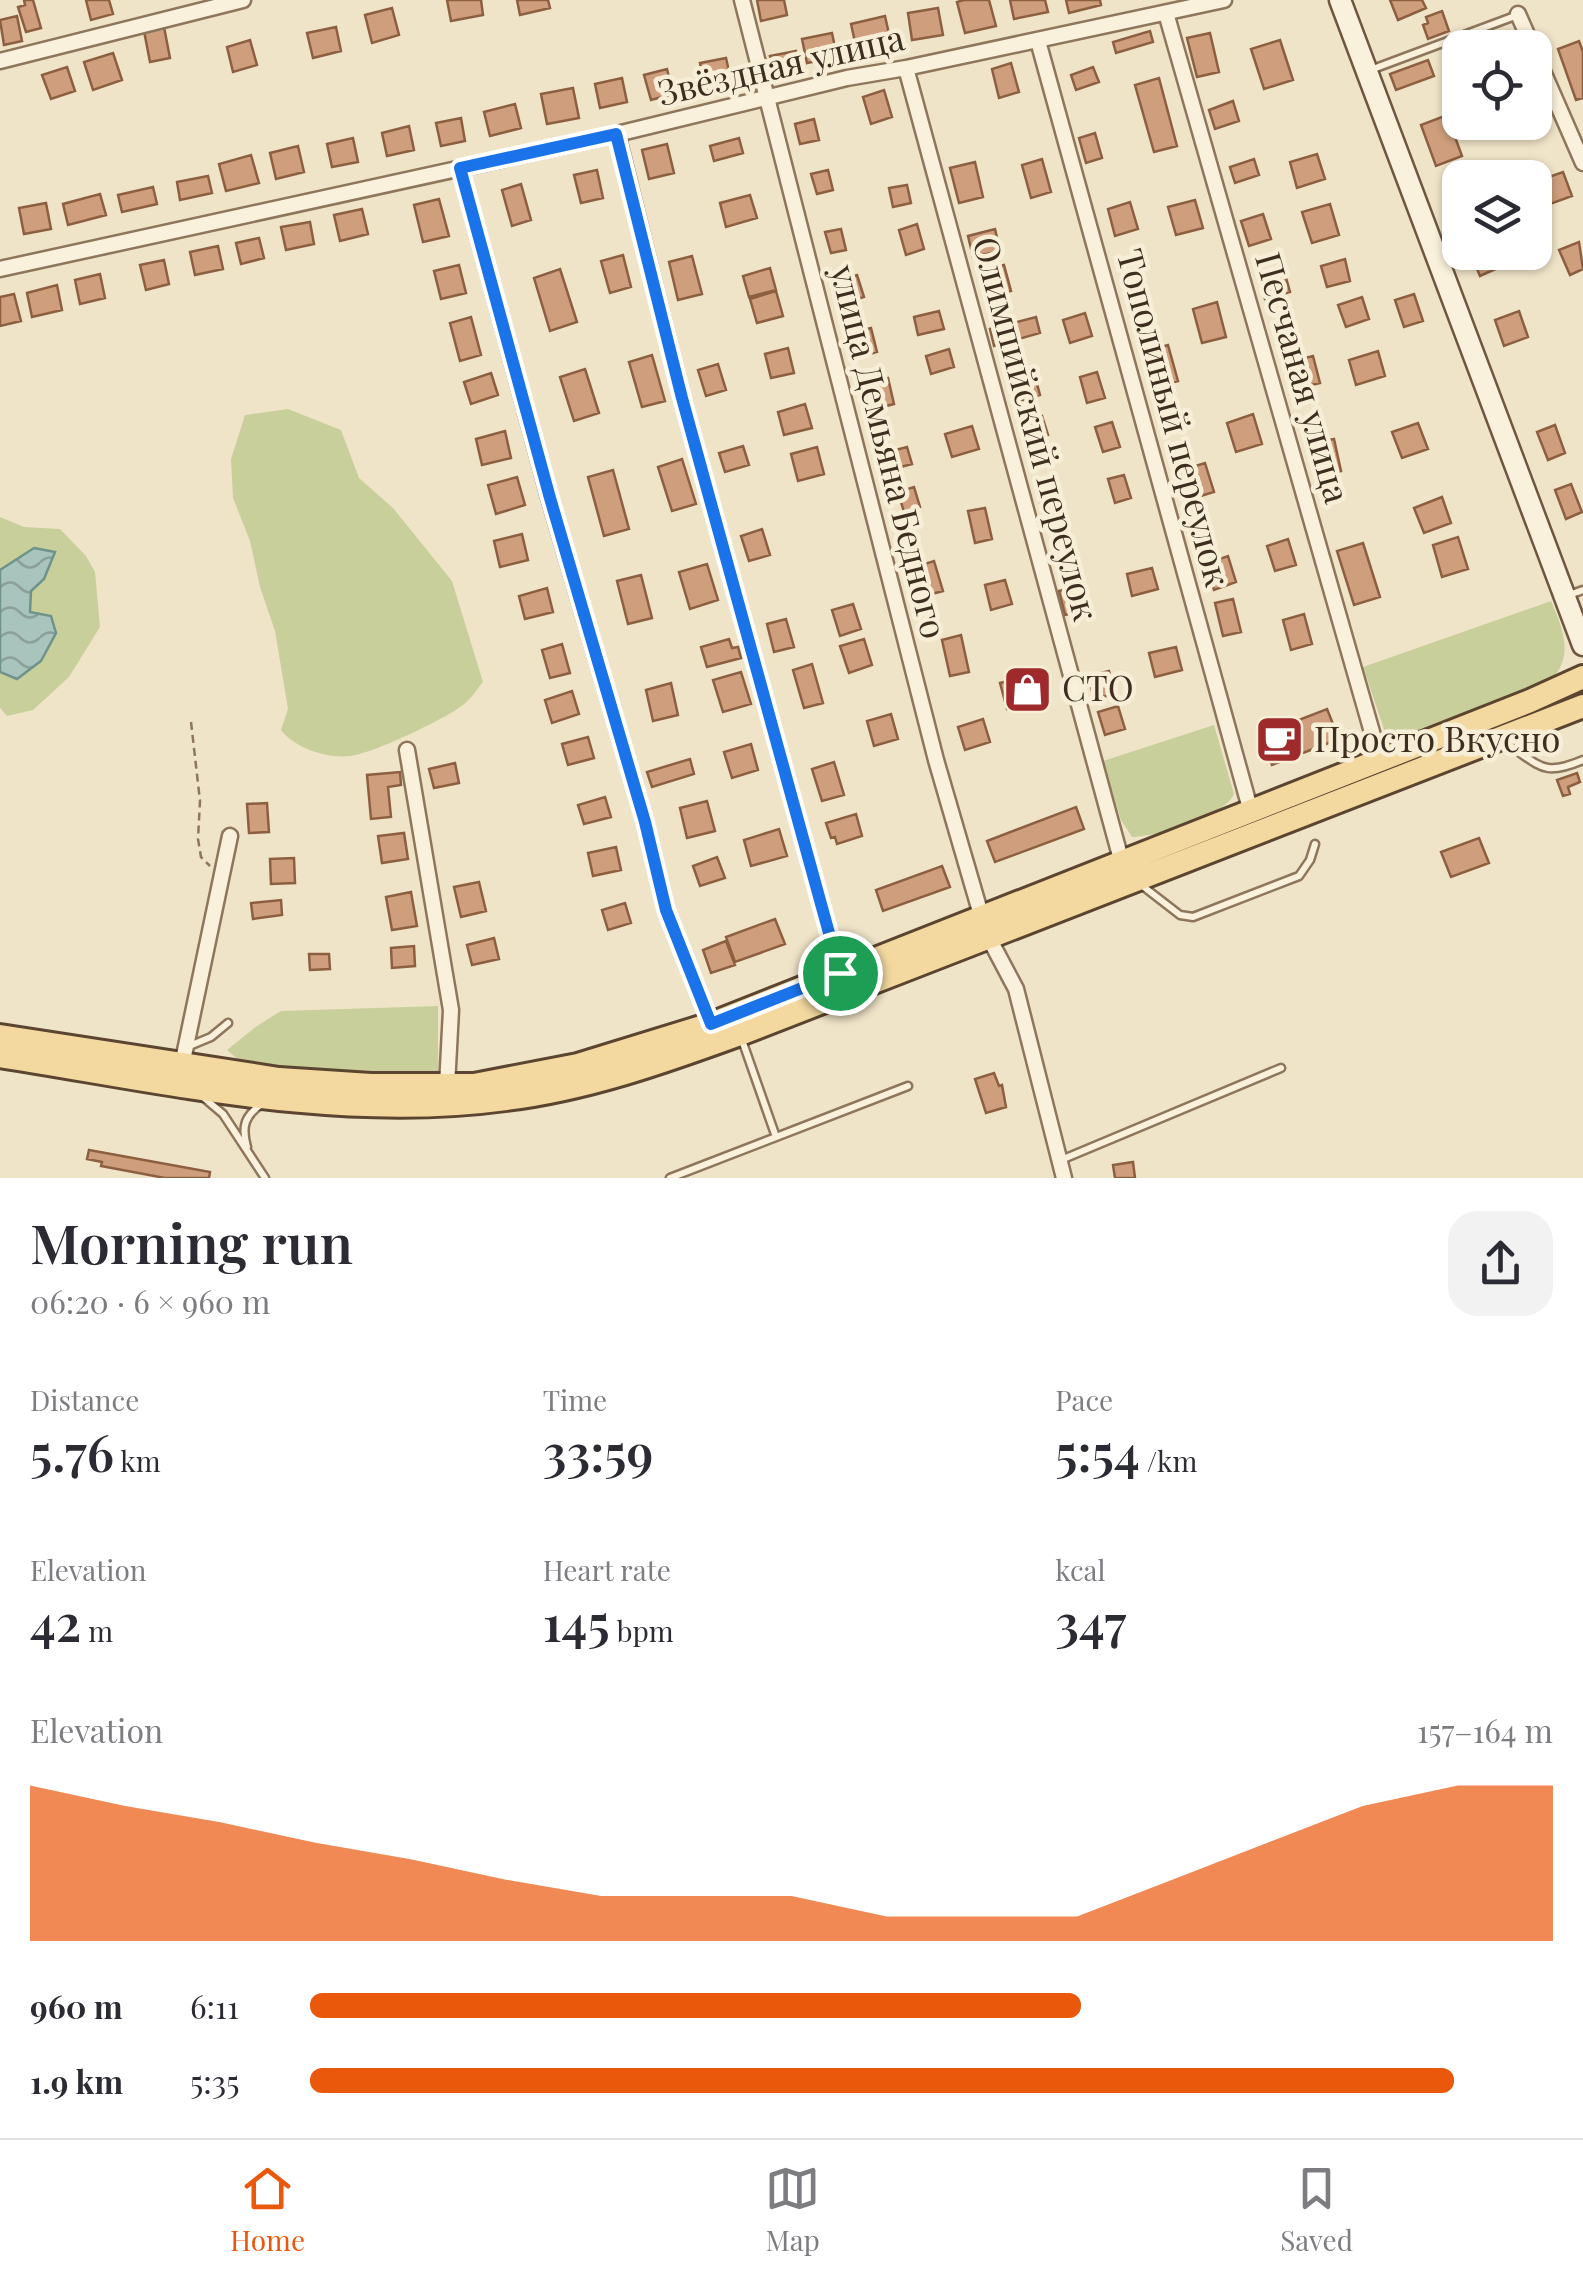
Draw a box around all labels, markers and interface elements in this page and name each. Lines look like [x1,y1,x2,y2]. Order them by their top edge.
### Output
street label: Звёздная улица [653,12,909,115]
map controls [1442,30,1552,270]
button: locate [1442,30,1552,140]
button: layers [1442,160,1552,270]
street label: Олимпийский переулок [964,231,1111,626]
street label: Тополиный переулок [1108,244,1243,591]
street label: Песчаная улица [1246,247,1363,509]
street label: улица Демьяна Бедного [821,259,960,643]
shop icon: СТО [1001,663,1053,715]
place label: СТО [1062,663,1134,710]
cafe icon: Просто Вкусно [1253,714,1305,766]
place label: Просто Вкусно [1314,714,1561,761]
pin [798,931,883,1016]
icon: arrive [813,946,868,1001]
text: Morning run [30,1204,353,1278]
button: share [1448,1211,1553,1316]
text: 06:20 · 6 × 960 m [30,1279,270,1322]
text: Distance [30,1381,139,1418]
text: Time [543,1381,607,1418]
text: Pace [1055,1381,1113,1418]
text: 5.76 [30,1418,114,1485]
text: 33:59 [543,1418,653,1485]
text: 5:54 [1055,1418,1140,1485]
text: km [114,1442,161,1479]
text: /km [1140,1442,1197,1479]
text: Elevation [30,1551,146,1588]
text: Heart rate [543,1551,671,1588]
text: kcal [1055,1551,1106,1588]
text: 42 [30,1588,81,1655]
text: 145 [543,1588,610,1655]
text: 347 [1055,1588,1126,1655]
text: m [81,1612,113,1649]
text: bpm [610,1612,674,1649]
text: Elevation [30,1708,163,1751]
text: 157–164 m [1417,1708,1553,1751]
text: 960 m [30,1984,123,2027]
text: 6:11 [190,1984,239,2027]
text: 1.9 km [30,2059,123,2102]
text: 5:35 [190,2059,240,2102]
tab: Home [230,2161,305,2258]
tab: Map [765,2161,820,2258]
tab: Saved [1280,2161,1353,2258]

